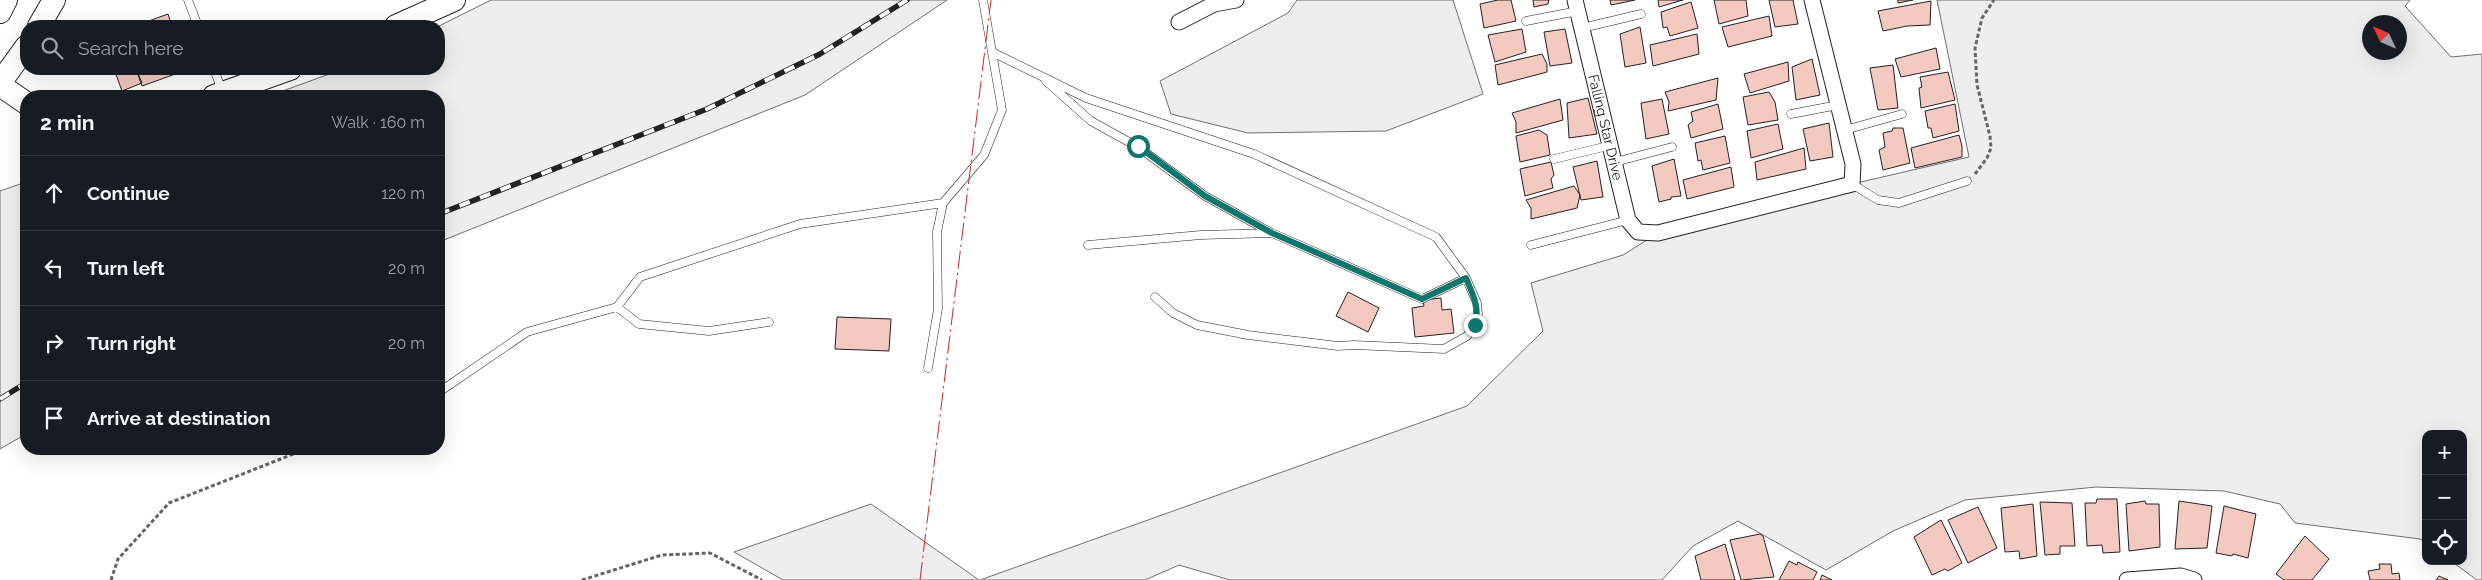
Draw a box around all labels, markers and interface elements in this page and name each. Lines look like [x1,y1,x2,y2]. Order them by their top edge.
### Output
north arrow [2362,15,2407,60]
search box [20,20,445,75]
icon: search [38,34,66,62]
text: Search here [78,37,184,59]
street label: Falling Star Drive [1585,73,1626,182]
text: 2 min [40,110,94,135]
text: Walk · 160 m [331,113,425,132]
route start [1127,135,1150,158]
icon: ahead [40,179,68,207]
text: Continue [87,182,170,204]
text: 120 m [381,184,425,203]
icon: left [40,254,68,282]
text: Turn left [87,257,164,279]
text: 20 m [388,259,425,278]
route end [1464,314,1487,337]
icon: right [40,329,68,357]
text: Turn right [87,332,176,354]
text: 20 m [388,334,425,353]
icon: arrive [40,404,68,432]
text: Arrive at destination [87,407,271,429]
map controls [2422,430,2467,565]
button: + [2422,430,2467,475]
button: − [2422,475,2467,520]
button: locate [2422,520,2467,565]

